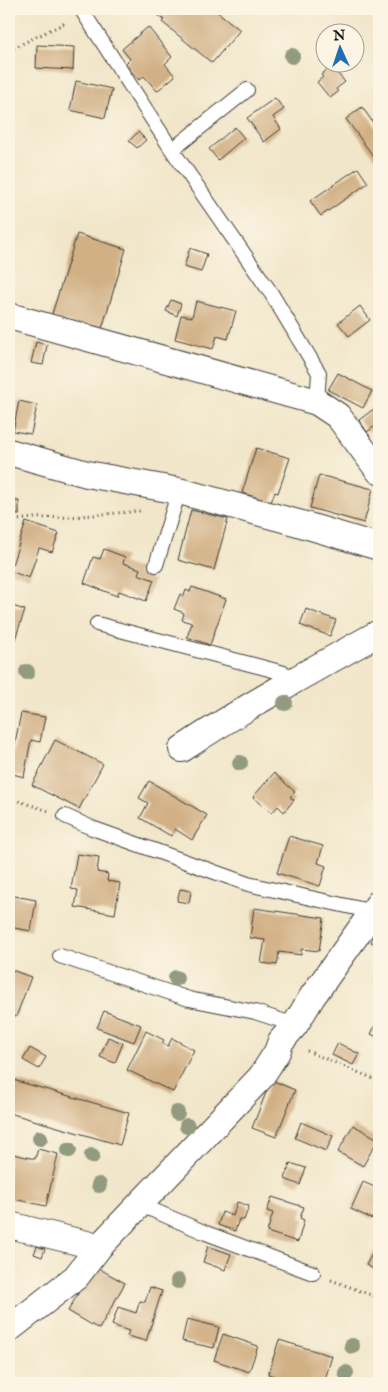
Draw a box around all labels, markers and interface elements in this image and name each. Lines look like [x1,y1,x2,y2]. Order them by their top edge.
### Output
north arrow [316,22,366,72]
text: N [332,27,346,45]

